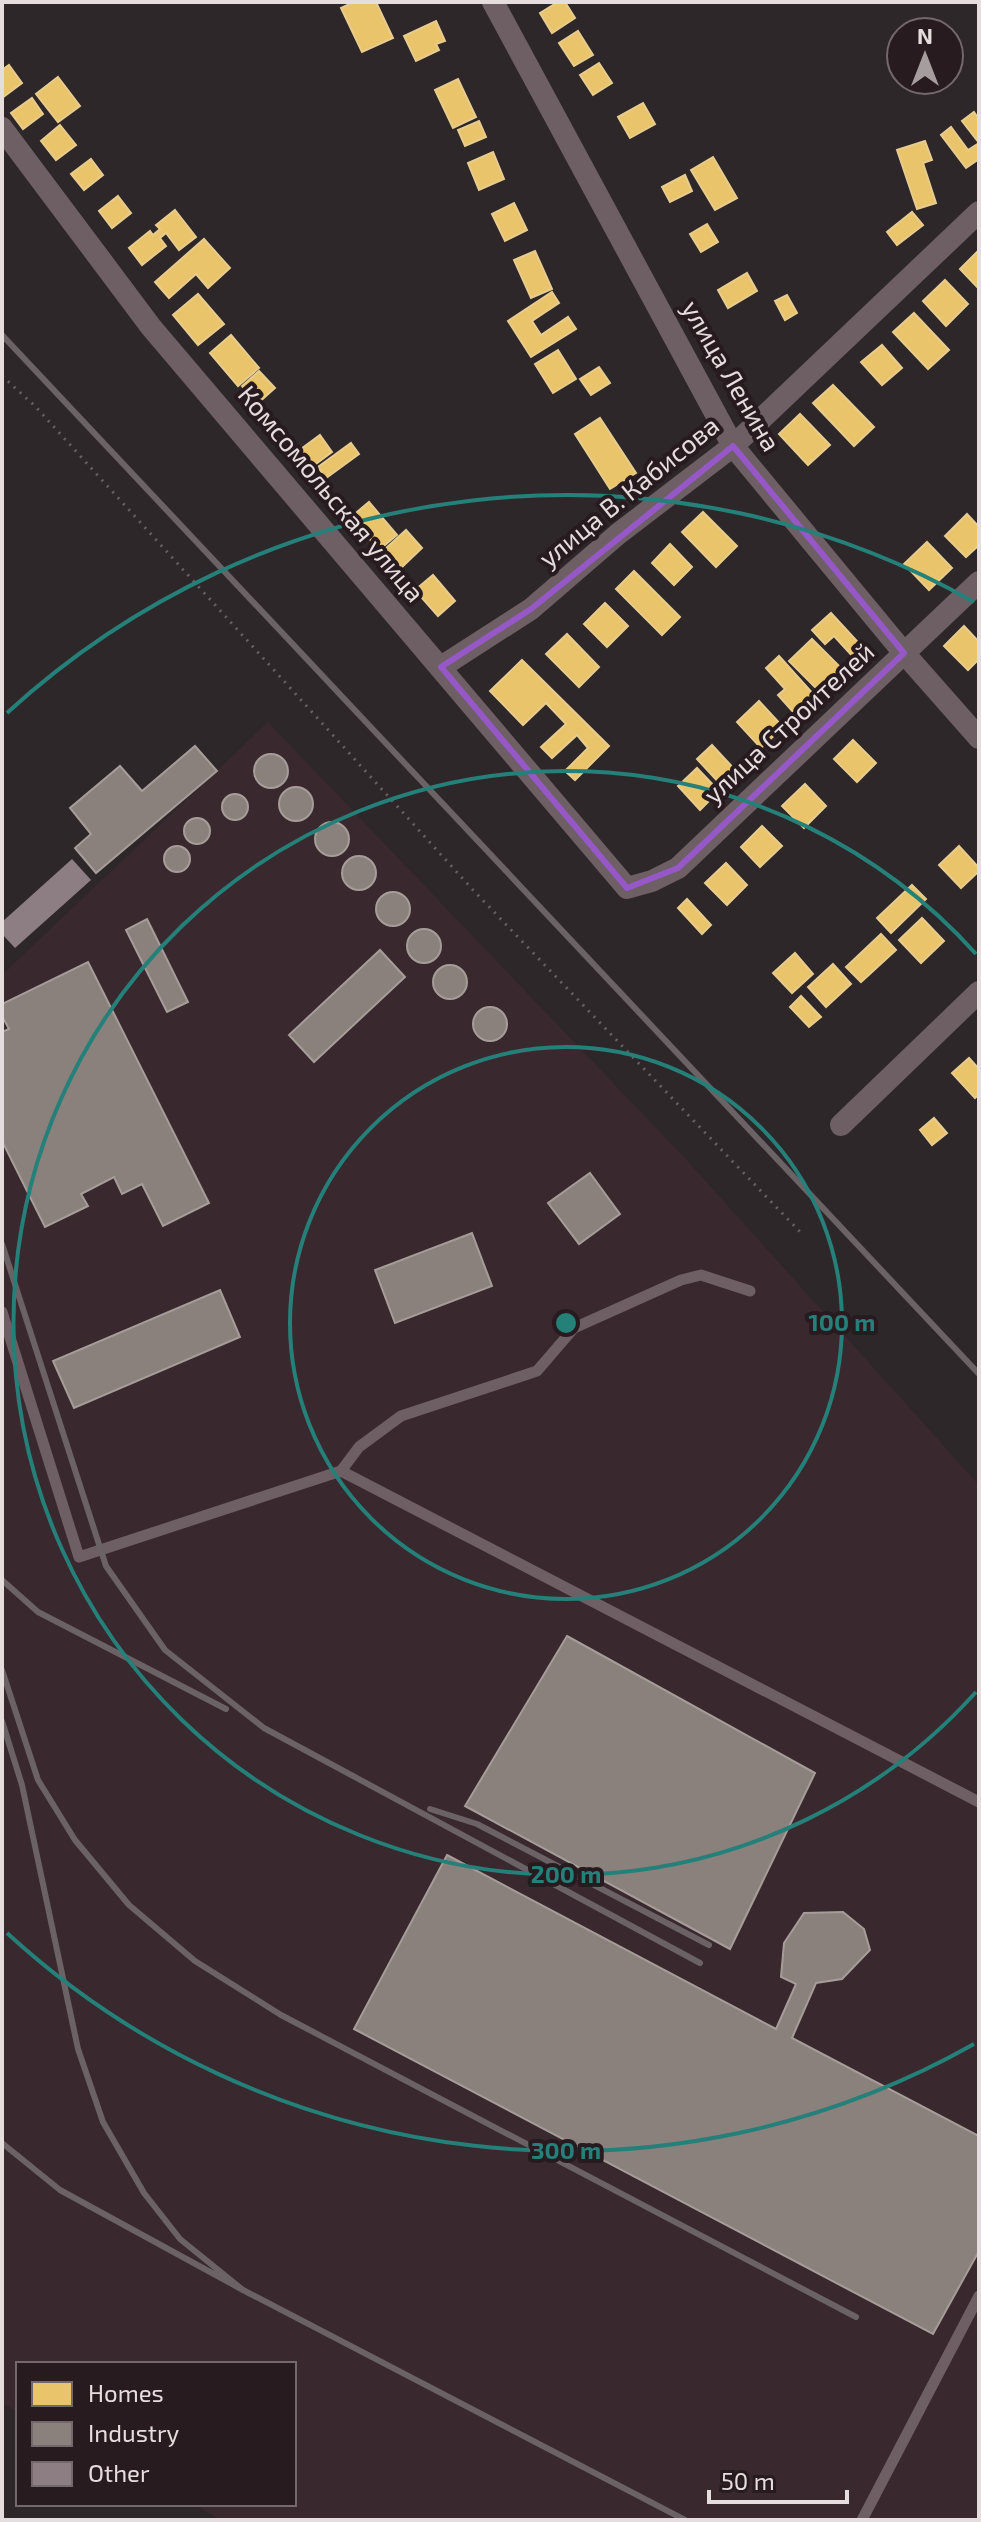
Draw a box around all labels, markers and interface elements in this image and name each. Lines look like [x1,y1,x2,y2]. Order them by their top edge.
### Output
north arrow [885,16,965,96]
text: N [917,22,933,48]
street label: улица Ленина [676,294,788,457]
street label: Комсомольская улица [232,379,432,608]
street label: улица В. Кабисова [532,409,725,574]
street label: улица Строителей [696,635,880,810]
text: 100 m [809,1307,875,1336]
centre of rings [552,1309,580,1337]
text: 200 m [531,1859,601,1888]
text: 300 m [531,2135,601,2164]
legend [16,2362,296,2506]
text: Homes [88,2378,164,2407]
text: Industry [88,2418,180,2447]
scale bar [709,2454,847,2504]
text: Other [88,2458,150,2487]
text: 50 m [721,2466,775,2495]

